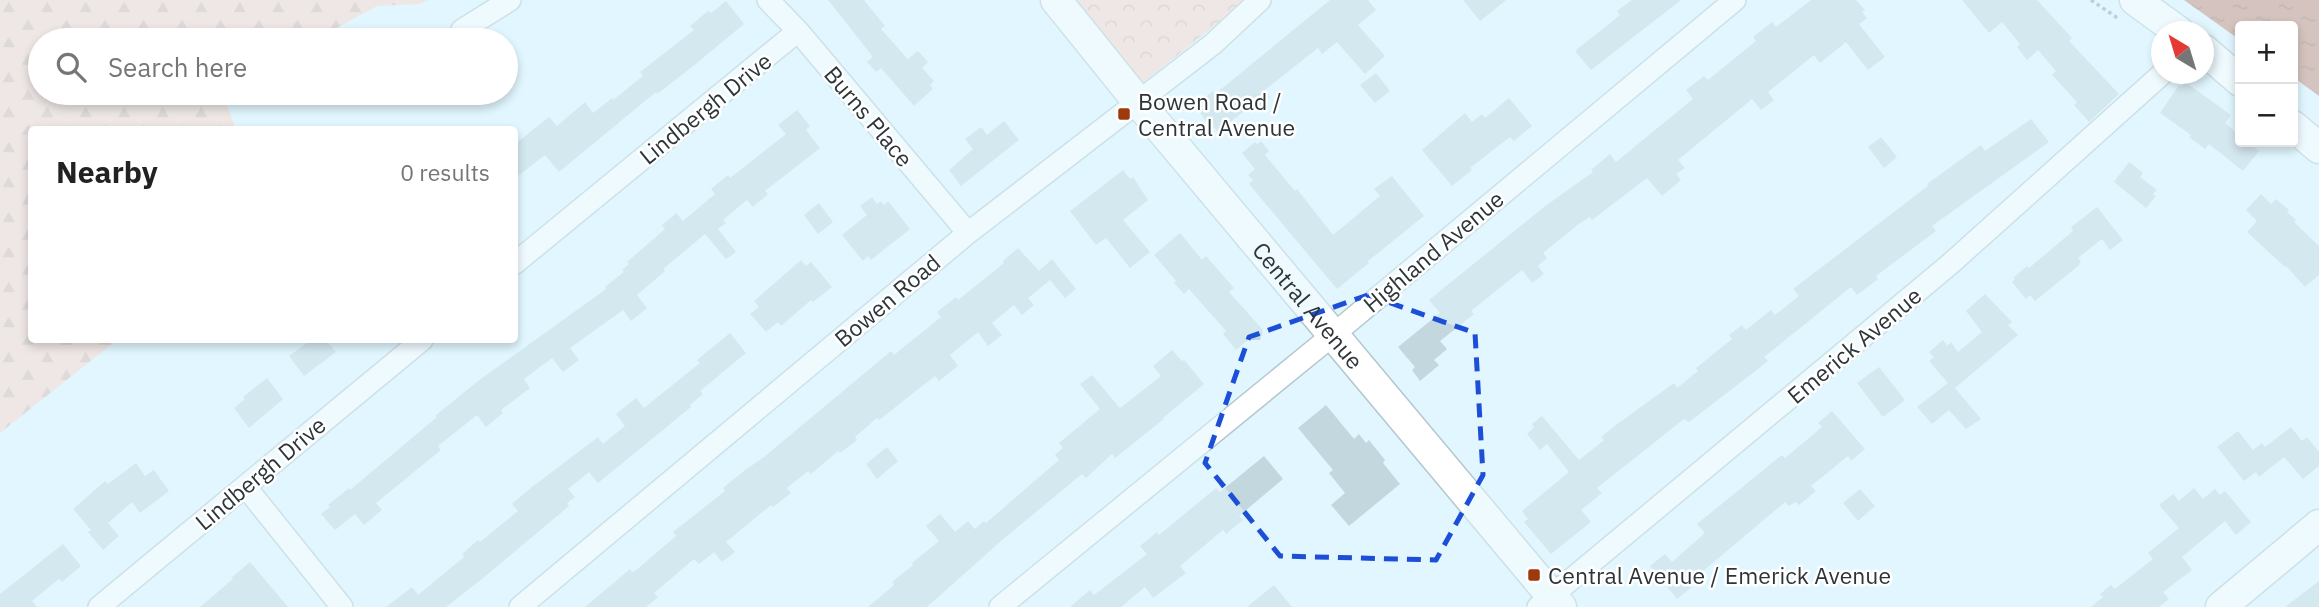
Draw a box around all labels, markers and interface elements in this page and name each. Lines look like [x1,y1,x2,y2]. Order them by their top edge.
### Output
north arrow [2151,21,2214,84]
map controls [2235,21,2298,147]
button: + [2235,21,2298,84]
search box [28,28,518,105]
street label: Lindbergh Drive [633,46,777,170]
icon: search [52,48,90,86]
text: Search here [108,50,247,84]
street label: Burns Place [818,59,920,173]
button: − [2235,84,2298,147]
place label: Bowen Road / Central Avenue [1138,86,1295,142]
marker: Bowen Road / Central Avenue [1116,106,1132,122]
text: Nearby [56,152,158,191]
text: 0 results [400,157,490,187]
street label: Highland Avenue [1357,183,1509,319]
street label: Central Avenue [1246,235,1370,375]
street label: Bowen Road [828,247,946,353]
street label: Emerick Avenue [1781,280,1927,410]
street label: Lindbergh Drive [188,410,332,536]
place label: Central Avenue / Emerick Avenue [1548,560,1891,590]
marker: Central Avenue / Emerick Avenue [1526,567,1542,583]

